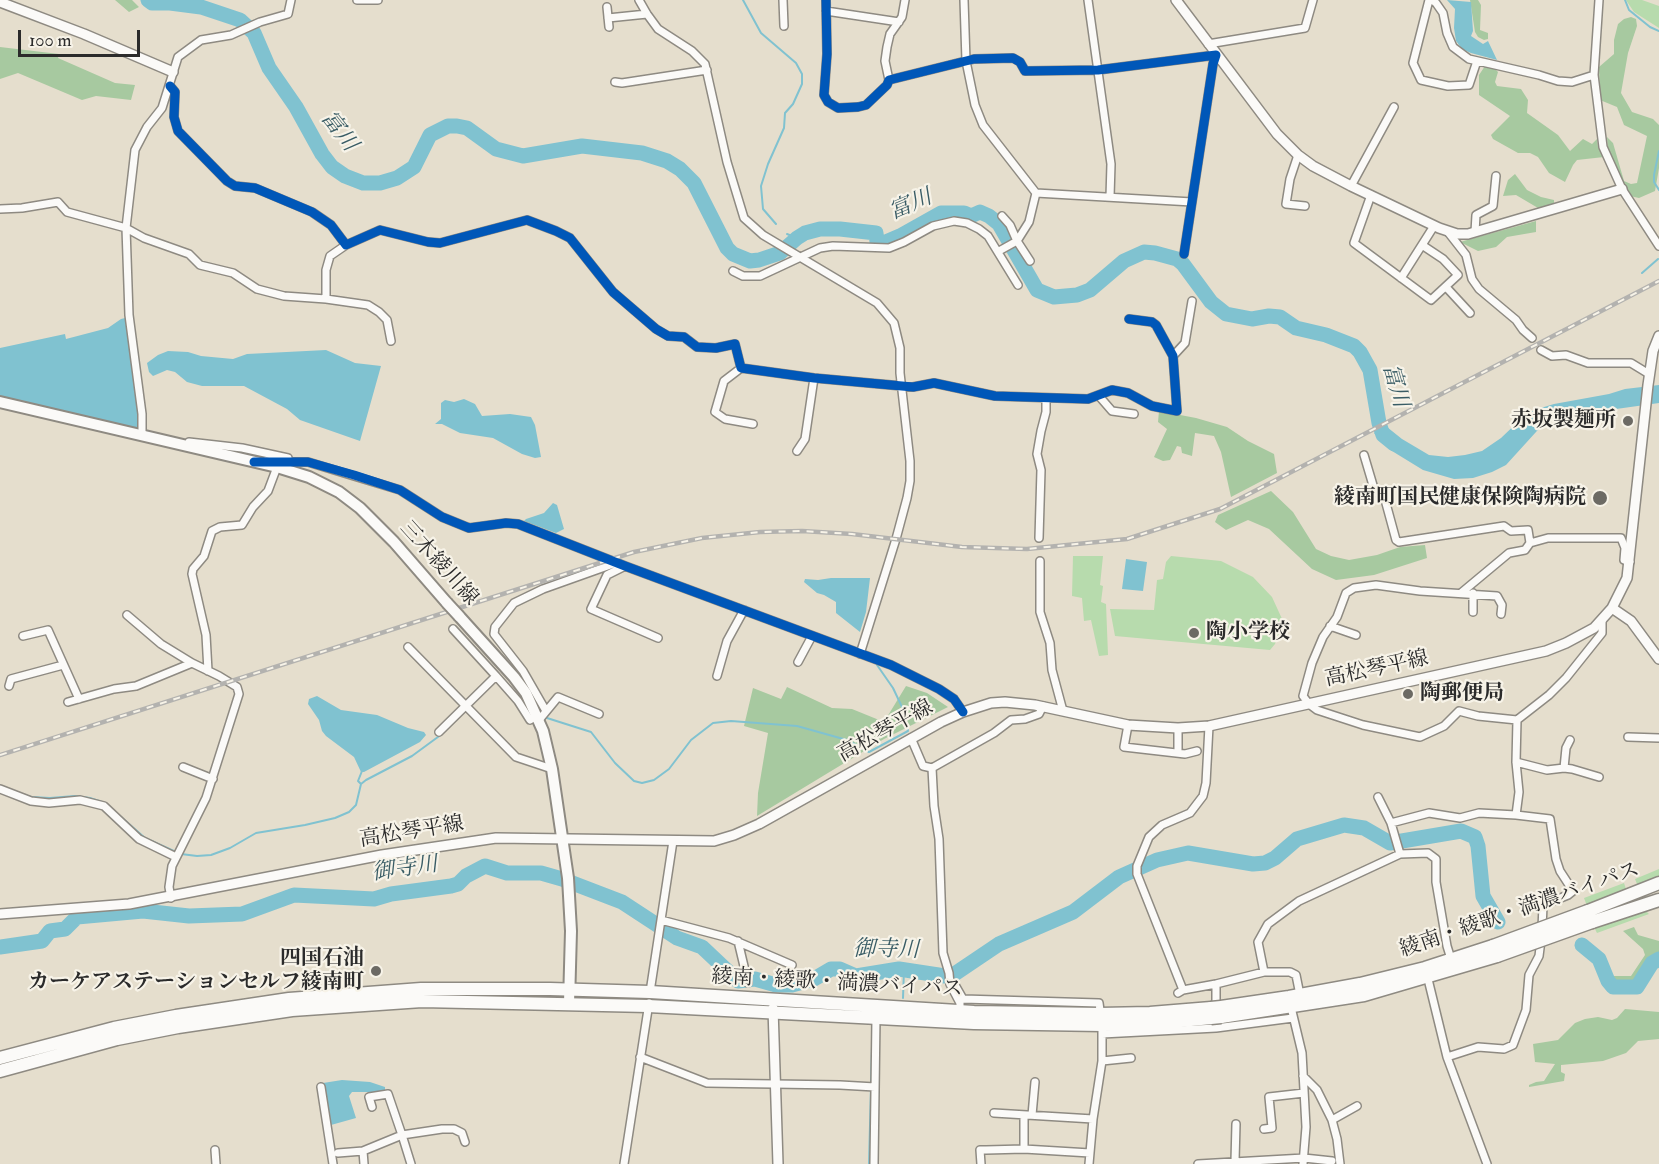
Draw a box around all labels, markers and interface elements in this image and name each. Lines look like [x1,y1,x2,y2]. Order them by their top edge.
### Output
scale bar [21,18,142,56]
text: 100 m [29,29,72,52]
water label: 富川 [314,107,362,157]
water label: 富川 [886,185,936,227]
water label: 富川 [1375,361,1413,411]
place label: 赤坂製麺所 [1511,408,1616,434]
marker: 赤坂製麺所 [1621,414,1635,428]
place label: 綾南町国民健康保険陶病院 [1334,485,1586,511]
marker: 綾南町国民健康保険陶病院 [1591,489,1609,507]
street label: 三木綾川線 [394,517,482,611]
place label: 陶小学校 [1206,620,1290,646]
marker: 陶小学校 [1187,626,1201,640]
street label: 高松琴平線 [1323,647,1431,693]
place label: 陶郵便局 [1420,681,1504,707]
marker: 陶郵便局 [1401,687,1415,701]
street label: 高松琴平線 [834,696,938,768]
street label: 高松琴平線 [358,812,466,854]
water label: 御寺川 [370,852,440,888]
street label: 綾南・綾歌・満濃バイパス [1397,858,1643,964]
water label: 御寺川 [853,937,919,965]
place label: 四国石油 カーケアステーションセルフ綾南町 [28,946,364,996]
marker: 四国石油 カーケアステーションセルフ綾南町 [369,964,383,978]
street label: 綾南・綾歌・満濃バイパス [711,965,963,1003]

